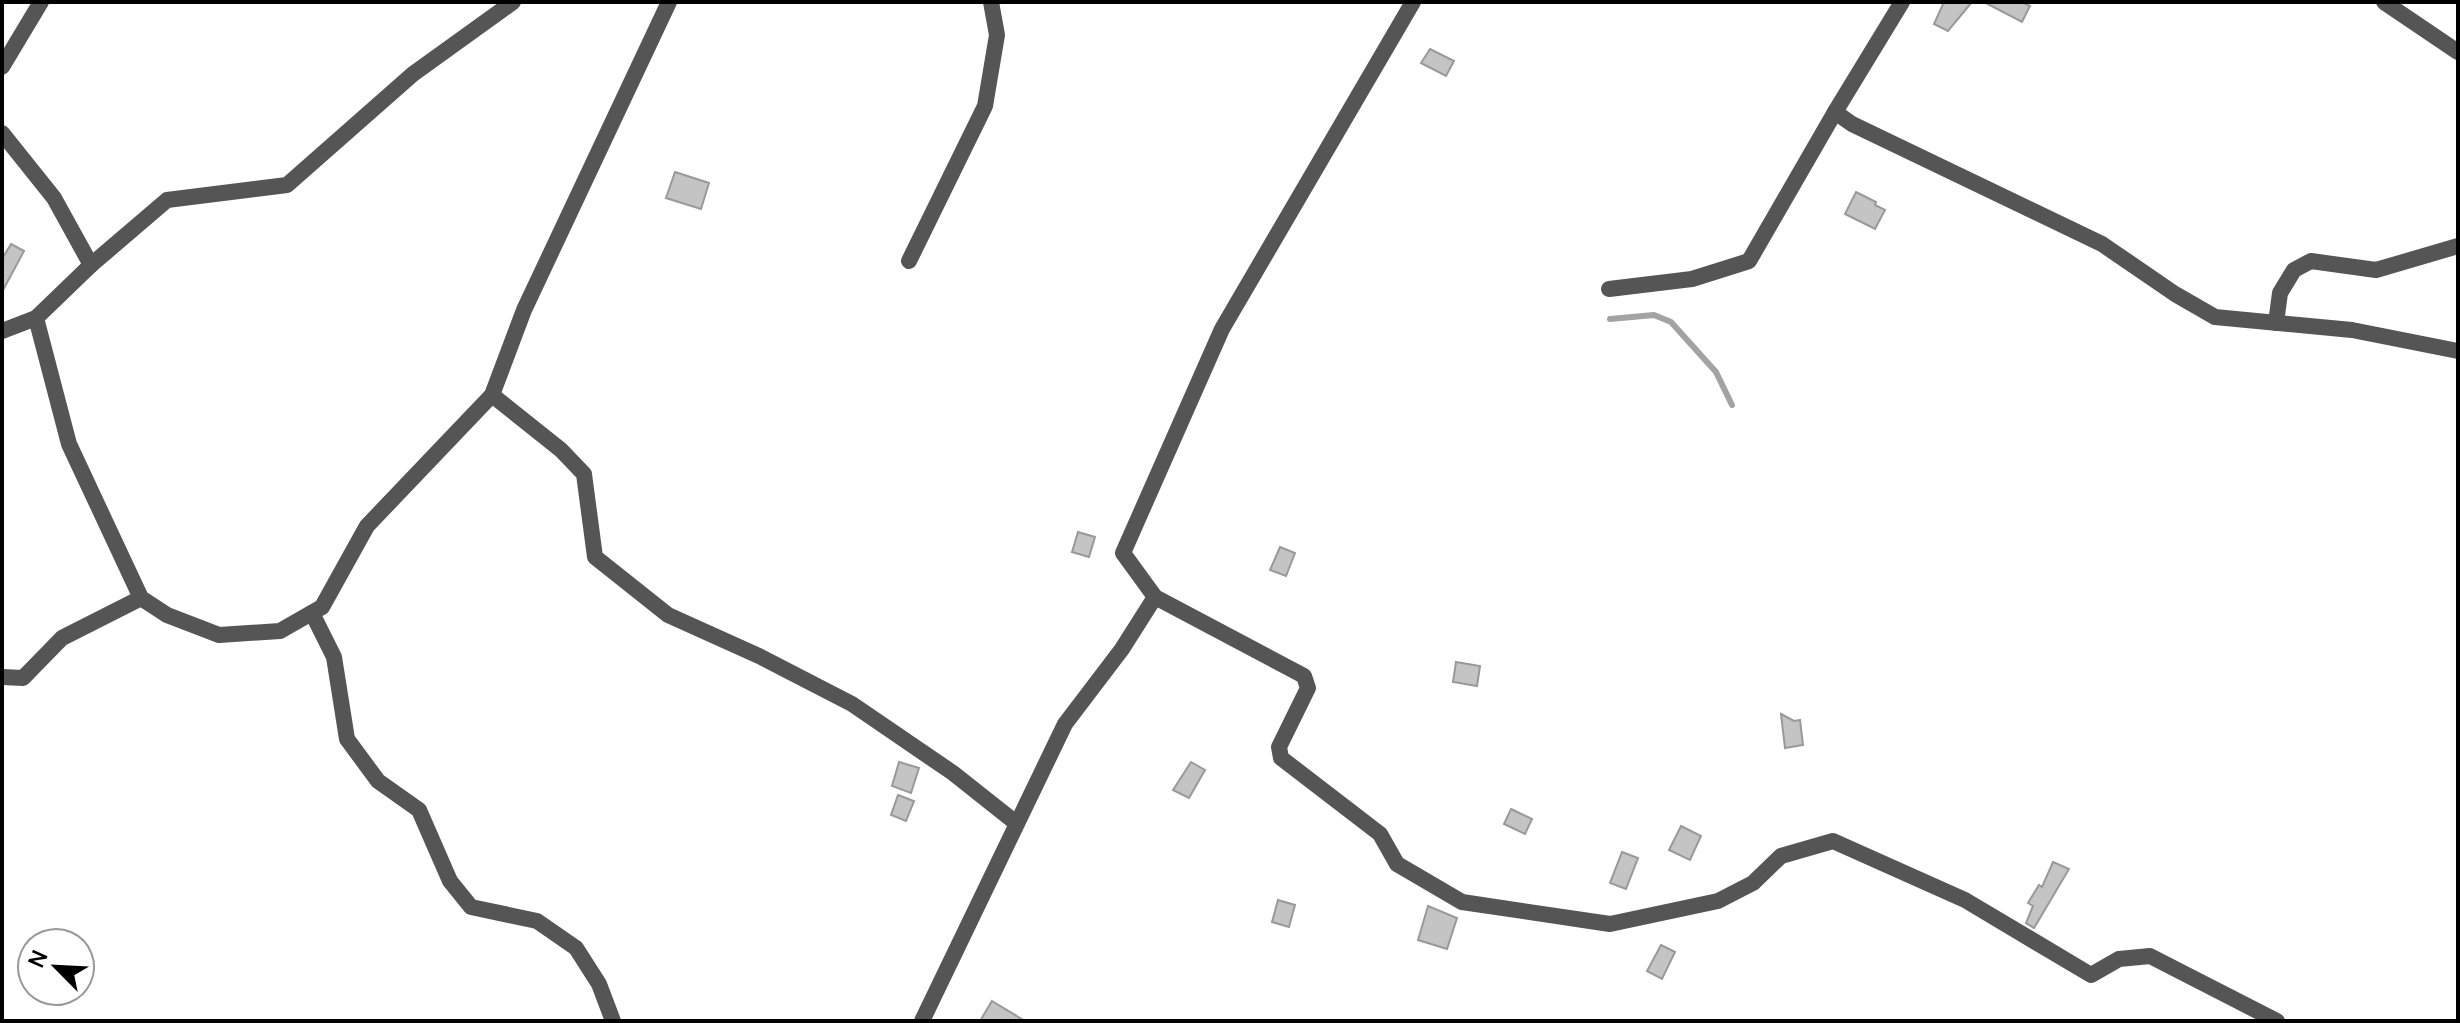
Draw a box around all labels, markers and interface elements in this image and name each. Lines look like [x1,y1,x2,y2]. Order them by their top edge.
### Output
north arrow [16,927,96,1007]
text: N [21,946,55,972]

